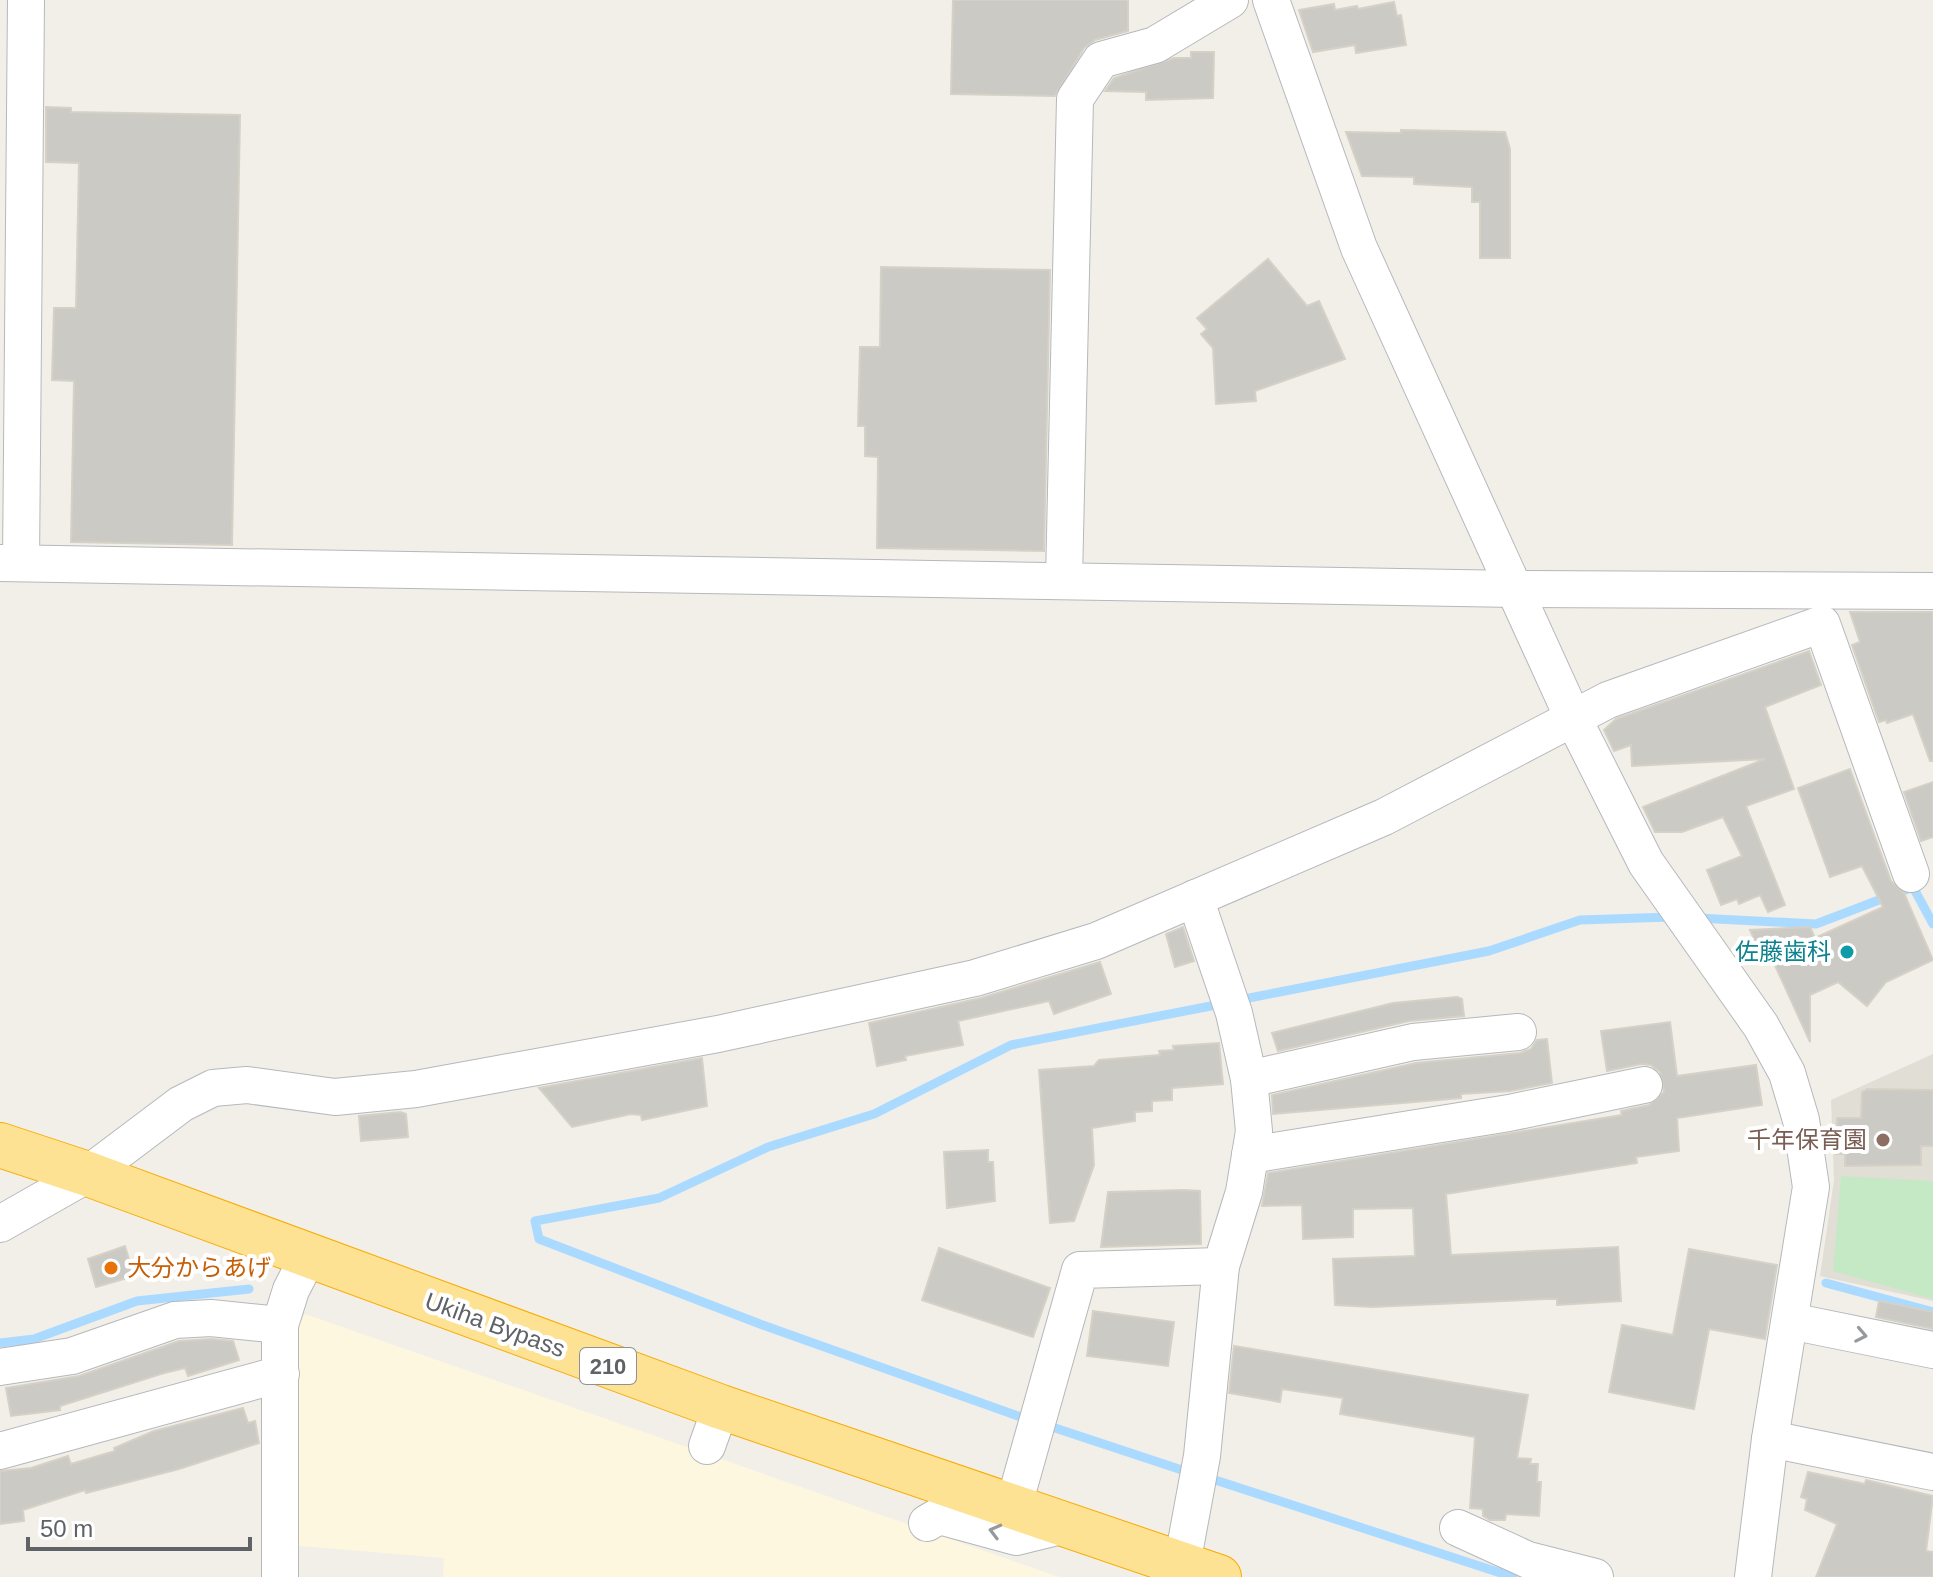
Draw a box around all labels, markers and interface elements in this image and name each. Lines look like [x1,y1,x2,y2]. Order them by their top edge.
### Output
place label: 佐藤歯科 [1735,938,1831,965]
marker: 佐藤歯科 [1838,943,1856,961]
place label: 千年保育園 [1747,1126,1867,1153]
marker: 千年保育園 [1874,1131,1892,1149]
place label: 大分からあげ [127,1254,271,1281]
marker: 大分からあげ [102,1259,120,1277]
street label: Ukiha Bypass [422,1287,569,1362]
one-way arrow [1854,1326,1868,1343]
road number: 210 [580,1348,636,1384]
scale bar [28,1501,250,1551]
text: 50 m [40,1515,93,1542]
one-way arrow [989,1524,1003,1540]

